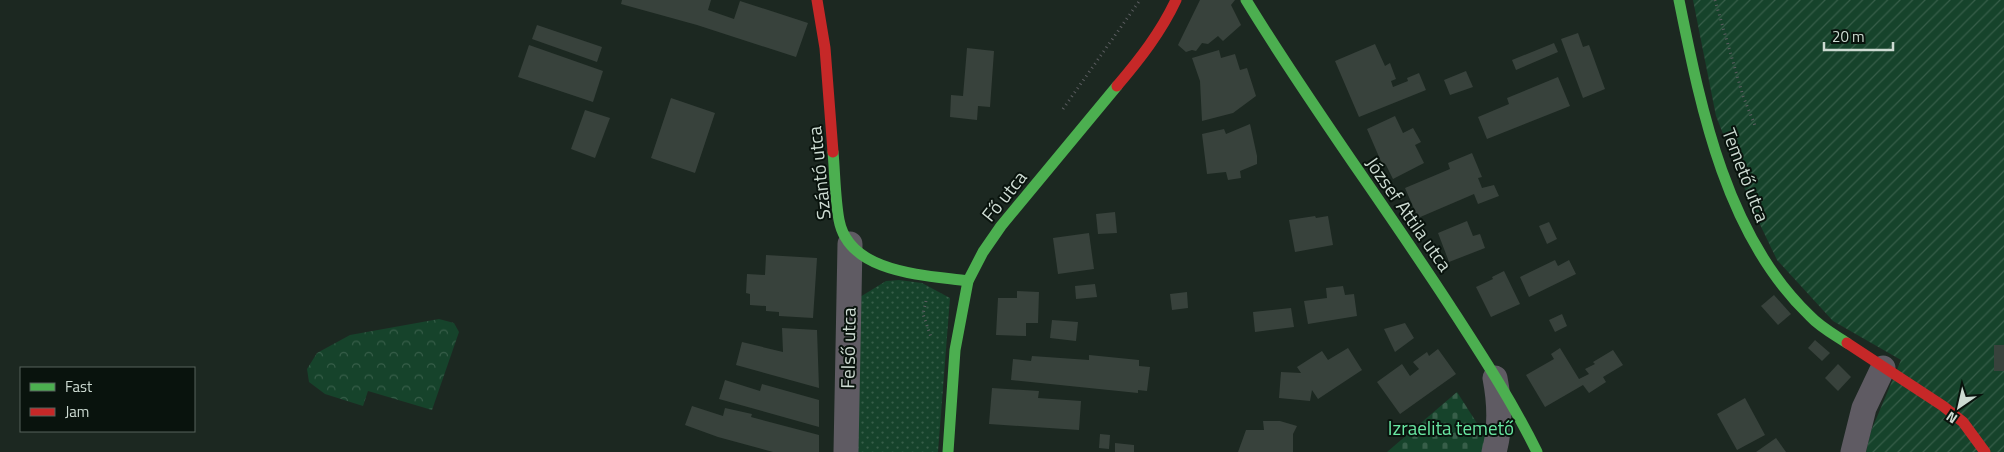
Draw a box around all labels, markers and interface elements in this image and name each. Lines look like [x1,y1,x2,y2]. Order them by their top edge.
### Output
scale bar [1824,20,1893,52]
text: 20 m [1832,25,1865,48]
street label: Szántó utca [799,124,838,221]
street label: Temető utca [1715,124,1778,227]
street label: József Attila utca [1359,150,1460,277]
street label: Fő utca [974,163,1034,228]
street label: Felső utca [832,307,863,389]
legend [20,367,195,432]
text: Fast [65,375,93,398]
north arrow [1934,382,1984,432]
text: Jam [65,400,89,423]
text: N [1942,407,1961,430]
park label: Izraelita temető [1388,413,1514,442]

